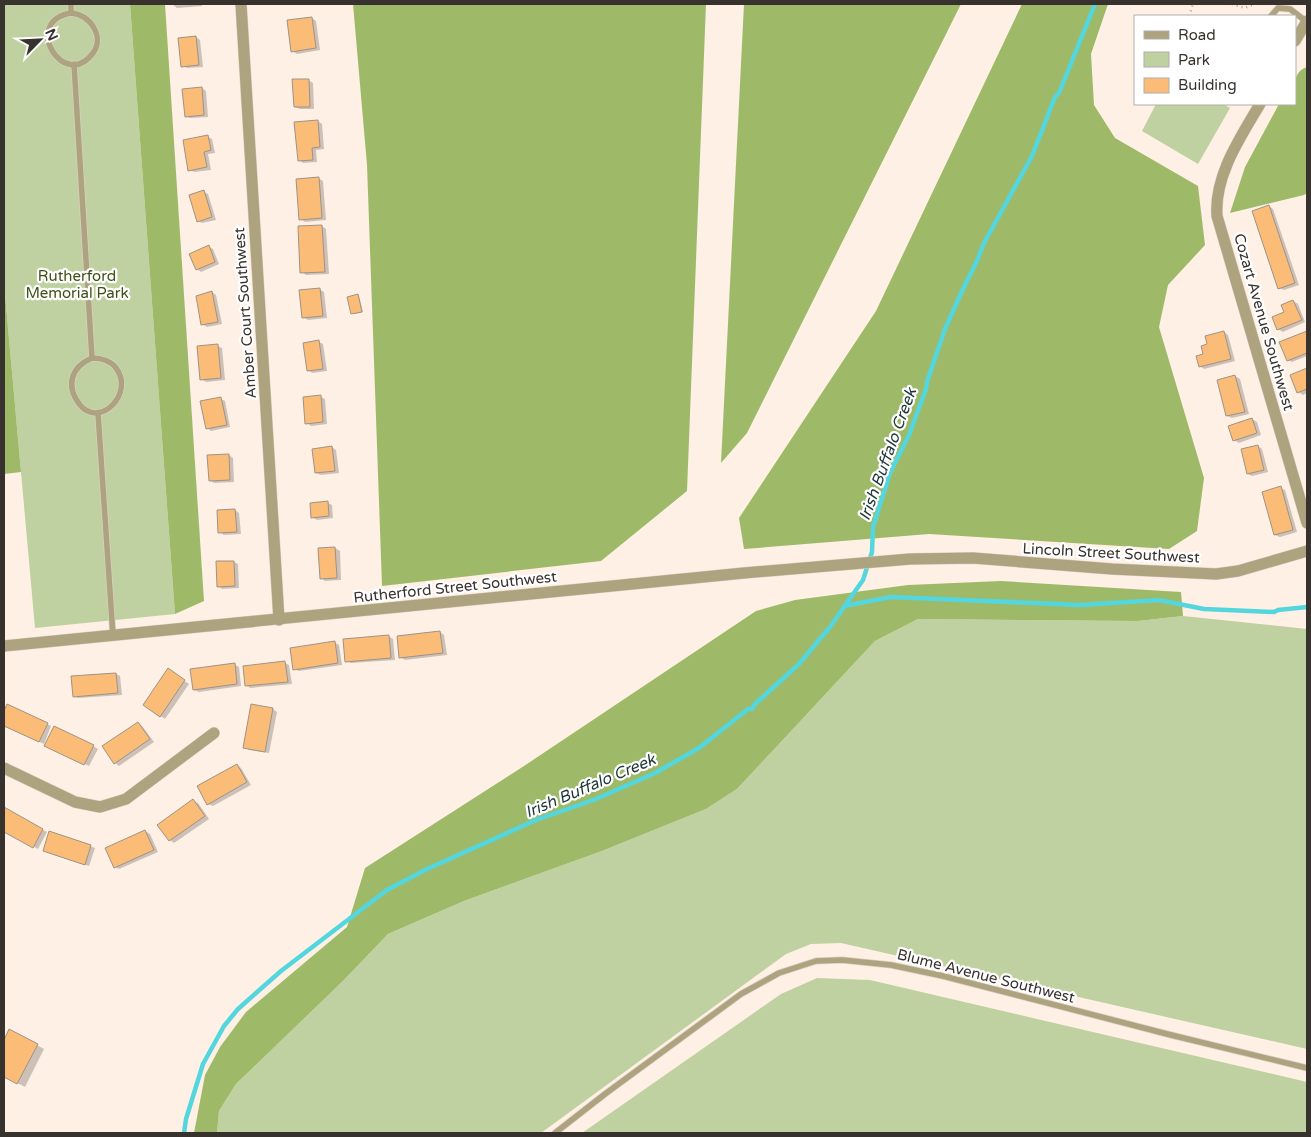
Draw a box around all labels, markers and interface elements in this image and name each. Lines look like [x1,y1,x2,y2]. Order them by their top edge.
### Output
north arrow [15,15,65,65]
legend [1134,15,1296,105]
text: N [41,26,61,44]
text: Road [1178,26,1216,44]
text: Park [1178,51,1210,69]
text: Building [1178,76,1237,94]
street label: Amber Court Southwest [230,226,260,399]
street label: Cozart Avenue Southwest [1230,231,1298,413]
park label: Rutherford Memorial Park [25,267,129,302]
water label: Irish Buffalo Creek [855,384,922,523]
street label: Lincoln Street Southwest [1022,539,1200,567]
street label: Rutherford Street Southwest [352,567,558,607]
water label: Irish Buffalo Creek [522,749,660,822]
street label: Blume Avenue Southwest [895,945,1077,1007]

